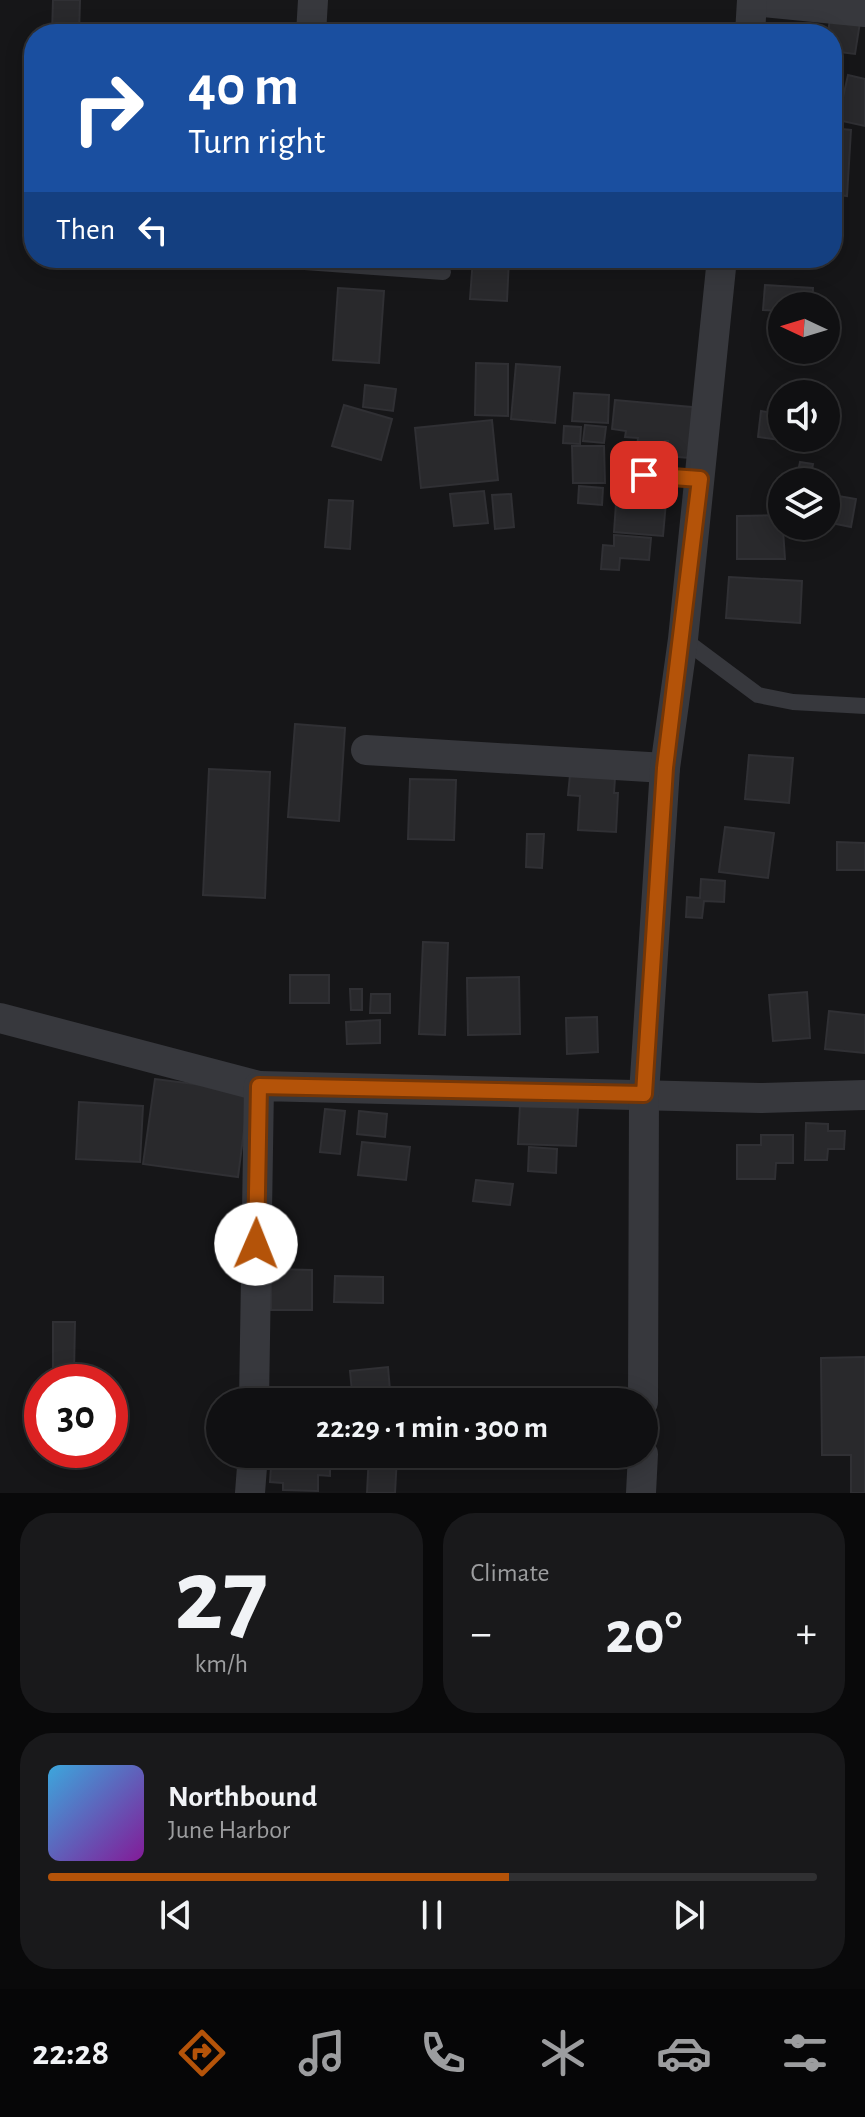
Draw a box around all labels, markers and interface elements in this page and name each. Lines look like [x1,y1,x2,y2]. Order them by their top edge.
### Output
icon: right [56,56,160,160]
text: 40 m [188,59,299,115]
text: Turn right [188,124,325,160]
icon: left [131,208,175,252]
text: Then [56,215,115,245]
north arrow [768,292,840,364]
map controls [768,292,840,540]
button: sound [768,380,840,452]
pin [610,441,678,509]
icon: arrive [622,453,666,497]
button: layers [768,468,840,540]
position arrow [214,1202,298,1286]
speed limit sign: 30 [24,1364,128,1468]
text: 22:29 · 1 min · 300 m [316,1413,548,1443]
text: 27 [174,1545,268,1649]
text: Climate [471,1560,549,1586]
text: 20° [605,1604,682,1664]
text: − [471,1612,492,1656]
text: + [796,1612,817,1656]
text: km/h [194,1651,248,1677]
text: Northbound [168,1782,317,1812]
text: June Harbor [168,1817,290,1843]
icon: previous [154,1893,198,1937]
icon: pause [410,1893,454,1937]
icon: next [667,1893,711,1937]
icon: directions [174,2025,230,2081]
icon: music [294,2025,350,2081]
icon: phone [415,2025,471,2081]
icon: climate [535,2025,591,2081]
icon: car [656,2025,712,2081]
icon: filters [777,2025,833,2081]
text: 22:28 [32,2035,109,2071]

